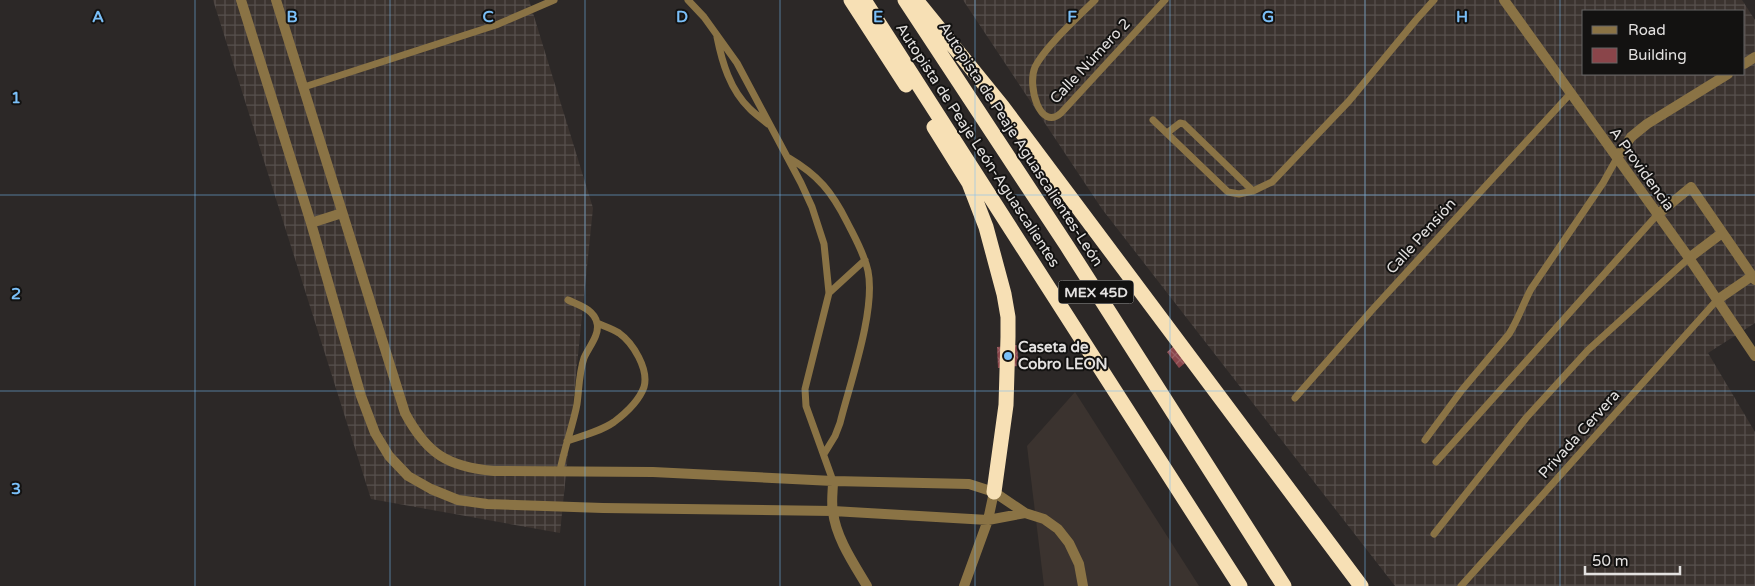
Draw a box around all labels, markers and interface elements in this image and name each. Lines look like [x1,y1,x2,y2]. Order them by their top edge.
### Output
text: A [92,7,104,27]
text: B [286,7,298,27]
text: C [482,7,494,27]
text: D [676,7,688,27]
text: E [873,7,883,27]
text: F [1067,7,1077,27]
text: G [1262,7,1274,27]
text: H [1456,7,1468,27]
legend [1582,10,1745,75]
street label: Calle Número 2 [1046,15,1134,107]
street label: Autopista de Peaje Aguascalientes-León [935,19,1107,269]
street label: Autopista de Peaje León-Aguascalientes [892,20,1064,270]
text: Road [1628,21,1666,39]
text: Building [1628,46,1687,64]
text: 1 [11,88,21,108]
street label: A Providencia [1606,124,1678,214]
street label: Calle Pensión [1382,195,1460,277]
road number: MEX 45D [1058,280,1134,304]
text: 2 [11,284,21,304]
place label: Caseta de Cobro LEON [1018,338,1108,373]
marker: Caseta de Cobro LEON [1002,350,1014,362]
street label: Privada Cervera [1535,386,1623,482]
text: 3 [11,479,21,499]
scale bar [1585,544,1680,576]
text: 50 m [1592,552,1629,570]

